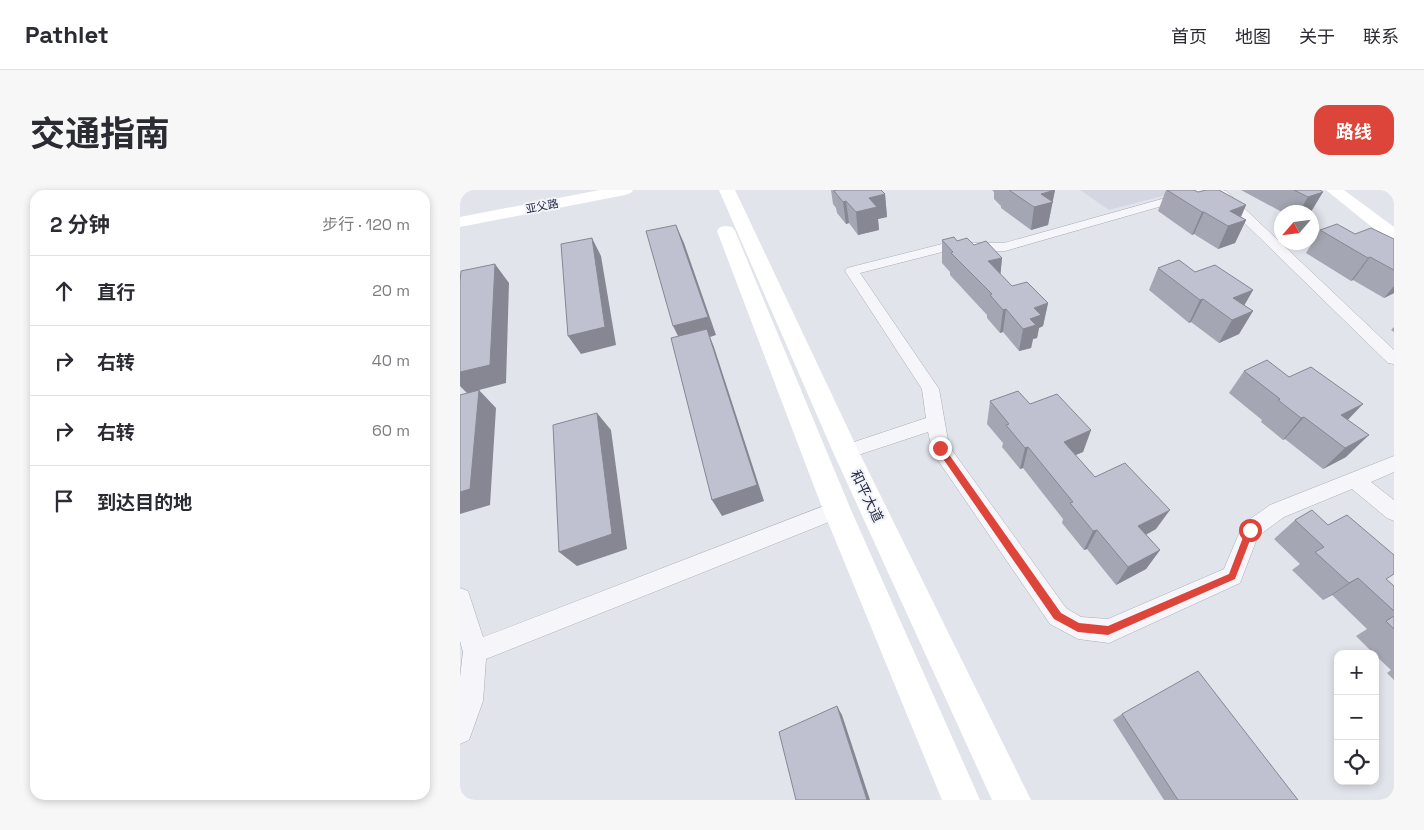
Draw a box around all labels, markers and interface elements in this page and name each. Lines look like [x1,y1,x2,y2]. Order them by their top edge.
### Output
text: Pathlet [25,19,109,50]
text: 首页 [1171,25,1207,48]
text: 地图 [1235,25,1271,48]
text: 关于 [1299,25,1335,48]
text: 联系 [1363,25,1399,48]
button: 路线 [1314,105,1394,155]
text: 交通指南 [30,112,170,156]
street label: 亚父路 [524,196,560,216]
north arrow [1274,205,1319,250]
text: 2 分钟 [50,211,110,238]
text: 步行 · 120 m [322,214,410,235]
icon: ahead [50,277,78,305]
text: 直行 [97,280,135,305]
text: 20 m [372,280,410,301]
icon: right [50,347,78,375]
text: 右转 [97,350,135,375]
text: 40 m [372,350,410,371]
icon: right [50,417,78,445]
text: 右转 [97,420,135,445]
text: 60 m [372,420,410,441]
route end [929,437,952,460]
street label: 和平大道 [847,467,887,525]
icon: arrive [50,487,78,515]
text: 到达目的地 [97,490,192,515]
route start [1239,519,1262,542]
map controls [1334,650,1379,785]
button: + [1334,650,1379,695]
button: − [1334,695,1379,740]
button: locate [1334,740,1379,785]

